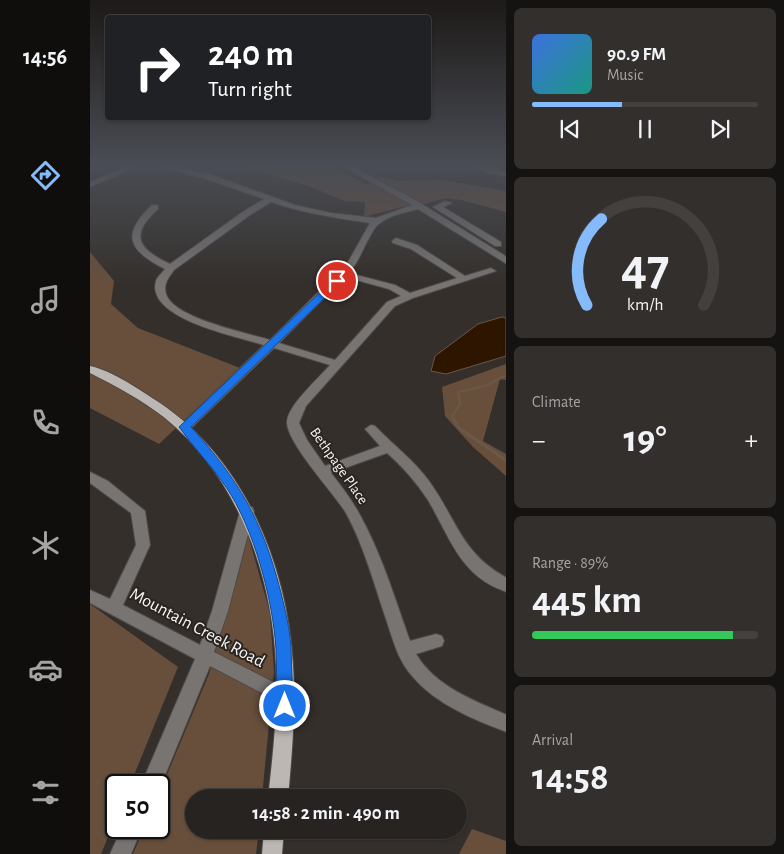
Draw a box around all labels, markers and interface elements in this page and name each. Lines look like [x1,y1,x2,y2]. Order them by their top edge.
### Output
icon: right [125,35,190,100]
text: 240 m [208,37,294,72]
text: 90.9 FM [607,45,666,64]
text: 14:56 [23,46,67,68]
text: Music [607,67,643,83]
text: Turn right [208,78,292,100]
icon: previous [556,115,584,143]
icon: pause [631,115,659,143]
icon: next [706,115,734,143]
icon: directions [28,158,63,193]
text: 47 [621,242,669,294]
pin [316,260,358,302]
icon: arrive [323,267,351,295]
icon: music [28,282,63,317]
text: km/h [627,296,663,314]
text: Climate [532,394,581,410]
icon: phone [28,405,63,440]
text: 19° [623,421,667,459]
street label: Bethpage Place [307,425,371,507]
text: − [532,427,545,455]
text: + [745,427,758,455]
icon: climate [28,528,63,563]
text: Range · 89% [532,555,608,571]
text: 445 km [532,582,642,620]
street label: Mountain Creek Road [127,585,267,671]
icon: car [28,652,63,687]
position arrow [258,679,310,731]
text: Arrival [532,732,573,748]
text: 14:58 [532,759,609,797]
speed limit sign: 50 [105,774,170,839]
icon: filters [28,775,63,810]
text: 14:58 · 2 min · 490 m [252,804,400,823]

